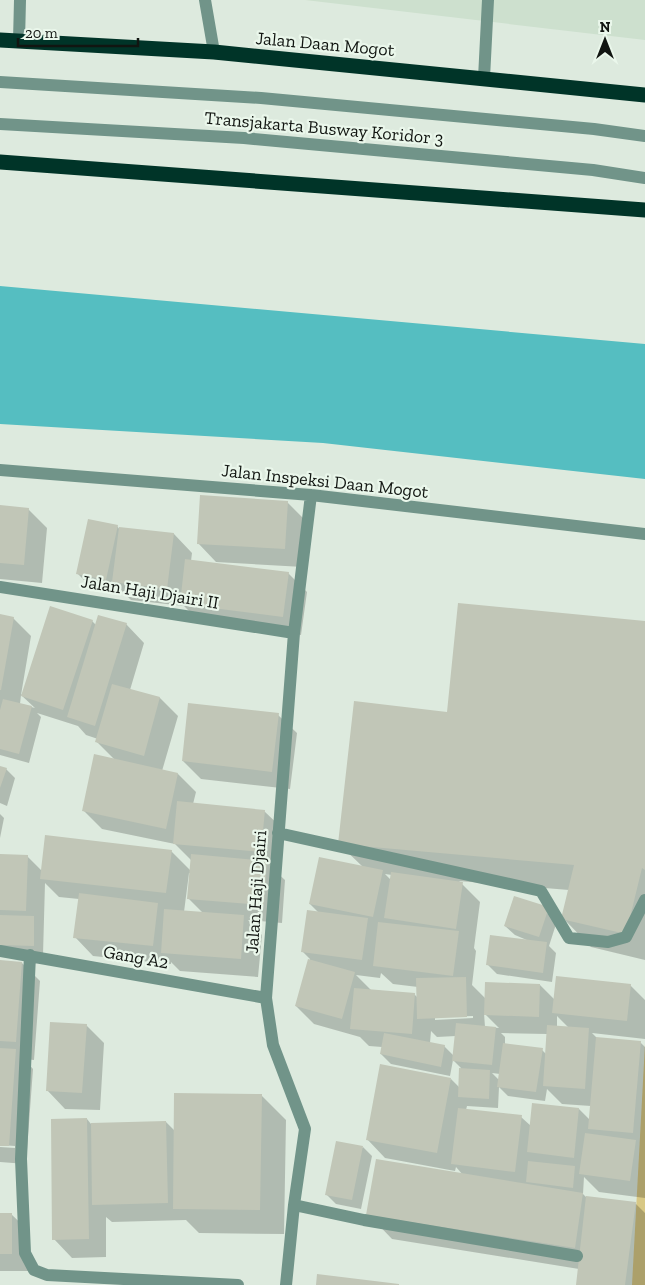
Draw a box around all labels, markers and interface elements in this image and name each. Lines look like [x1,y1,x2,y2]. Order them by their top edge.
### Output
scale bar [18,15,138,47]
north arrow [580,15,630,65]
text: N [600,19,611,36]
text: 20 m [25,24,58,42]
street label: Jalan Daan Mogot [255,27,396,61]
street label: Transjakarta Busway Koridor 3 [204,107,445,149]
street label: Jalan Inspeksi Daan Mogot [220,459,430,503]
street label: Jalan Haji Djairi II [79,570,221,614]
street label: Jalan Haji Djairi [241,830,271,954]
street label: Gang A2 [102,940,170,974]

